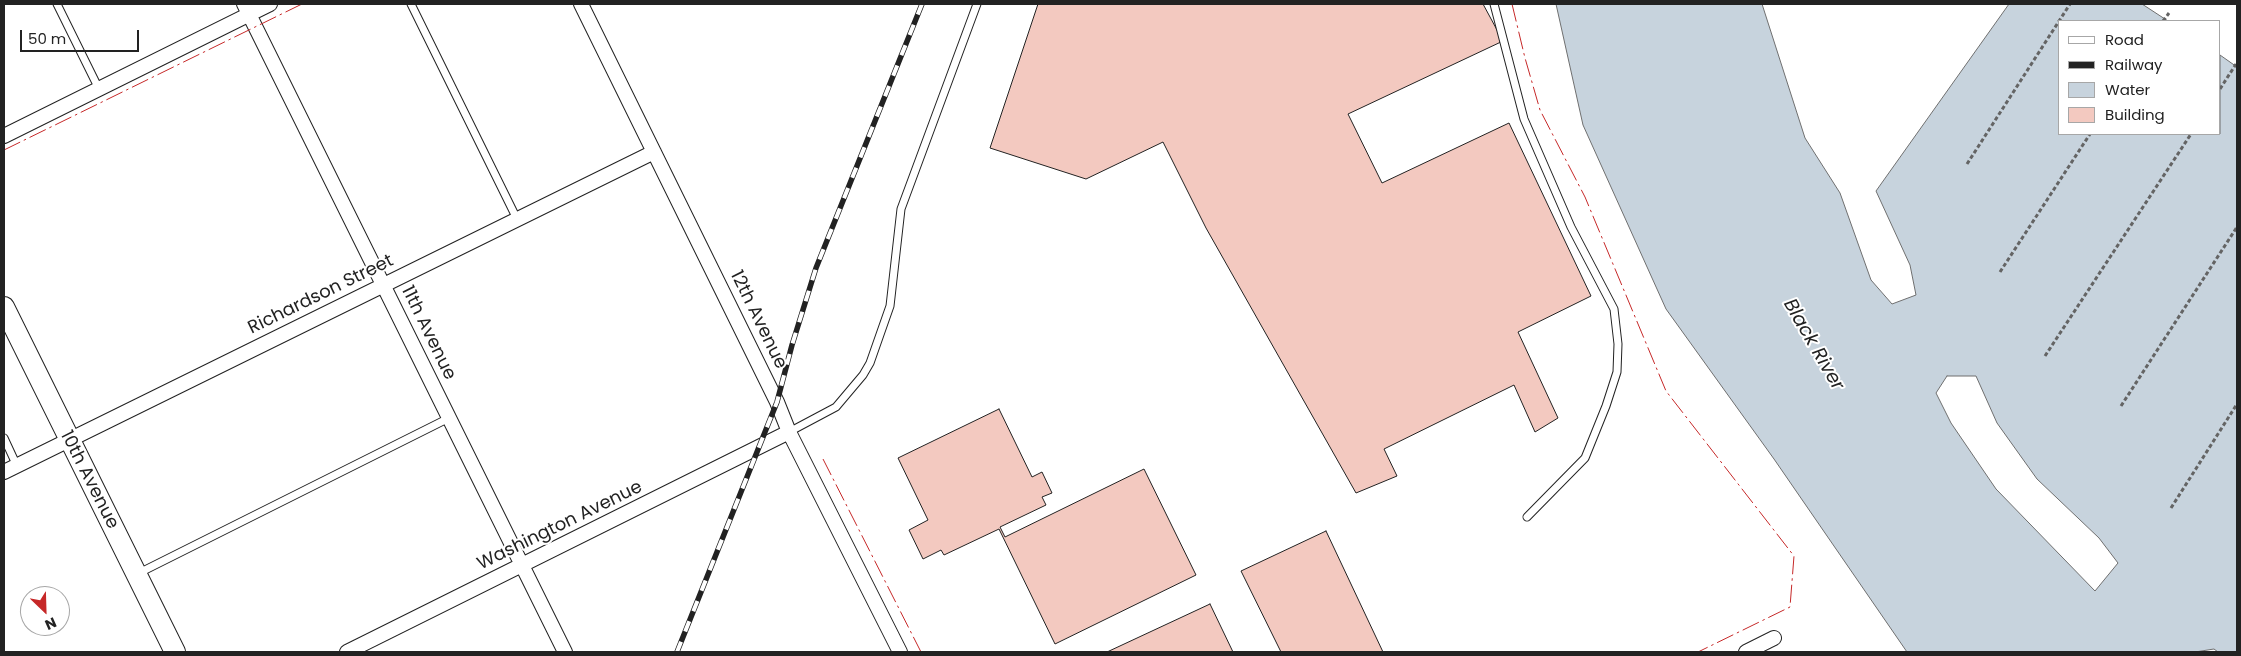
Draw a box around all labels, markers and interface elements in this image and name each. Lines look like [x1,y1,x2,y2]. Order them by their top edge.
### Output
scale bar [22,20,141,52]
legend [2058,20,2221,135]
text: 50 m [28,28,66,49]
text: Road [2105,29,2144,50]
text: Railway [2105,54,2163,75]
text: Water [2105,79,2150,100]
text: Building [2105,104,2165,125]
street label: Richardson Street [245,250,397,340]
street label: 12th Avenue [725,267,791,373]
street label: 11th Avenue [396,282,460,384]
water label: Black River [1778,295,1848,395]
street label: 10th Avenue [55,427,123,533]
street label: Washington Avenue [474,477,646,575]
north arrow [20,586,70,636]
text: N [42,613,60,635]

